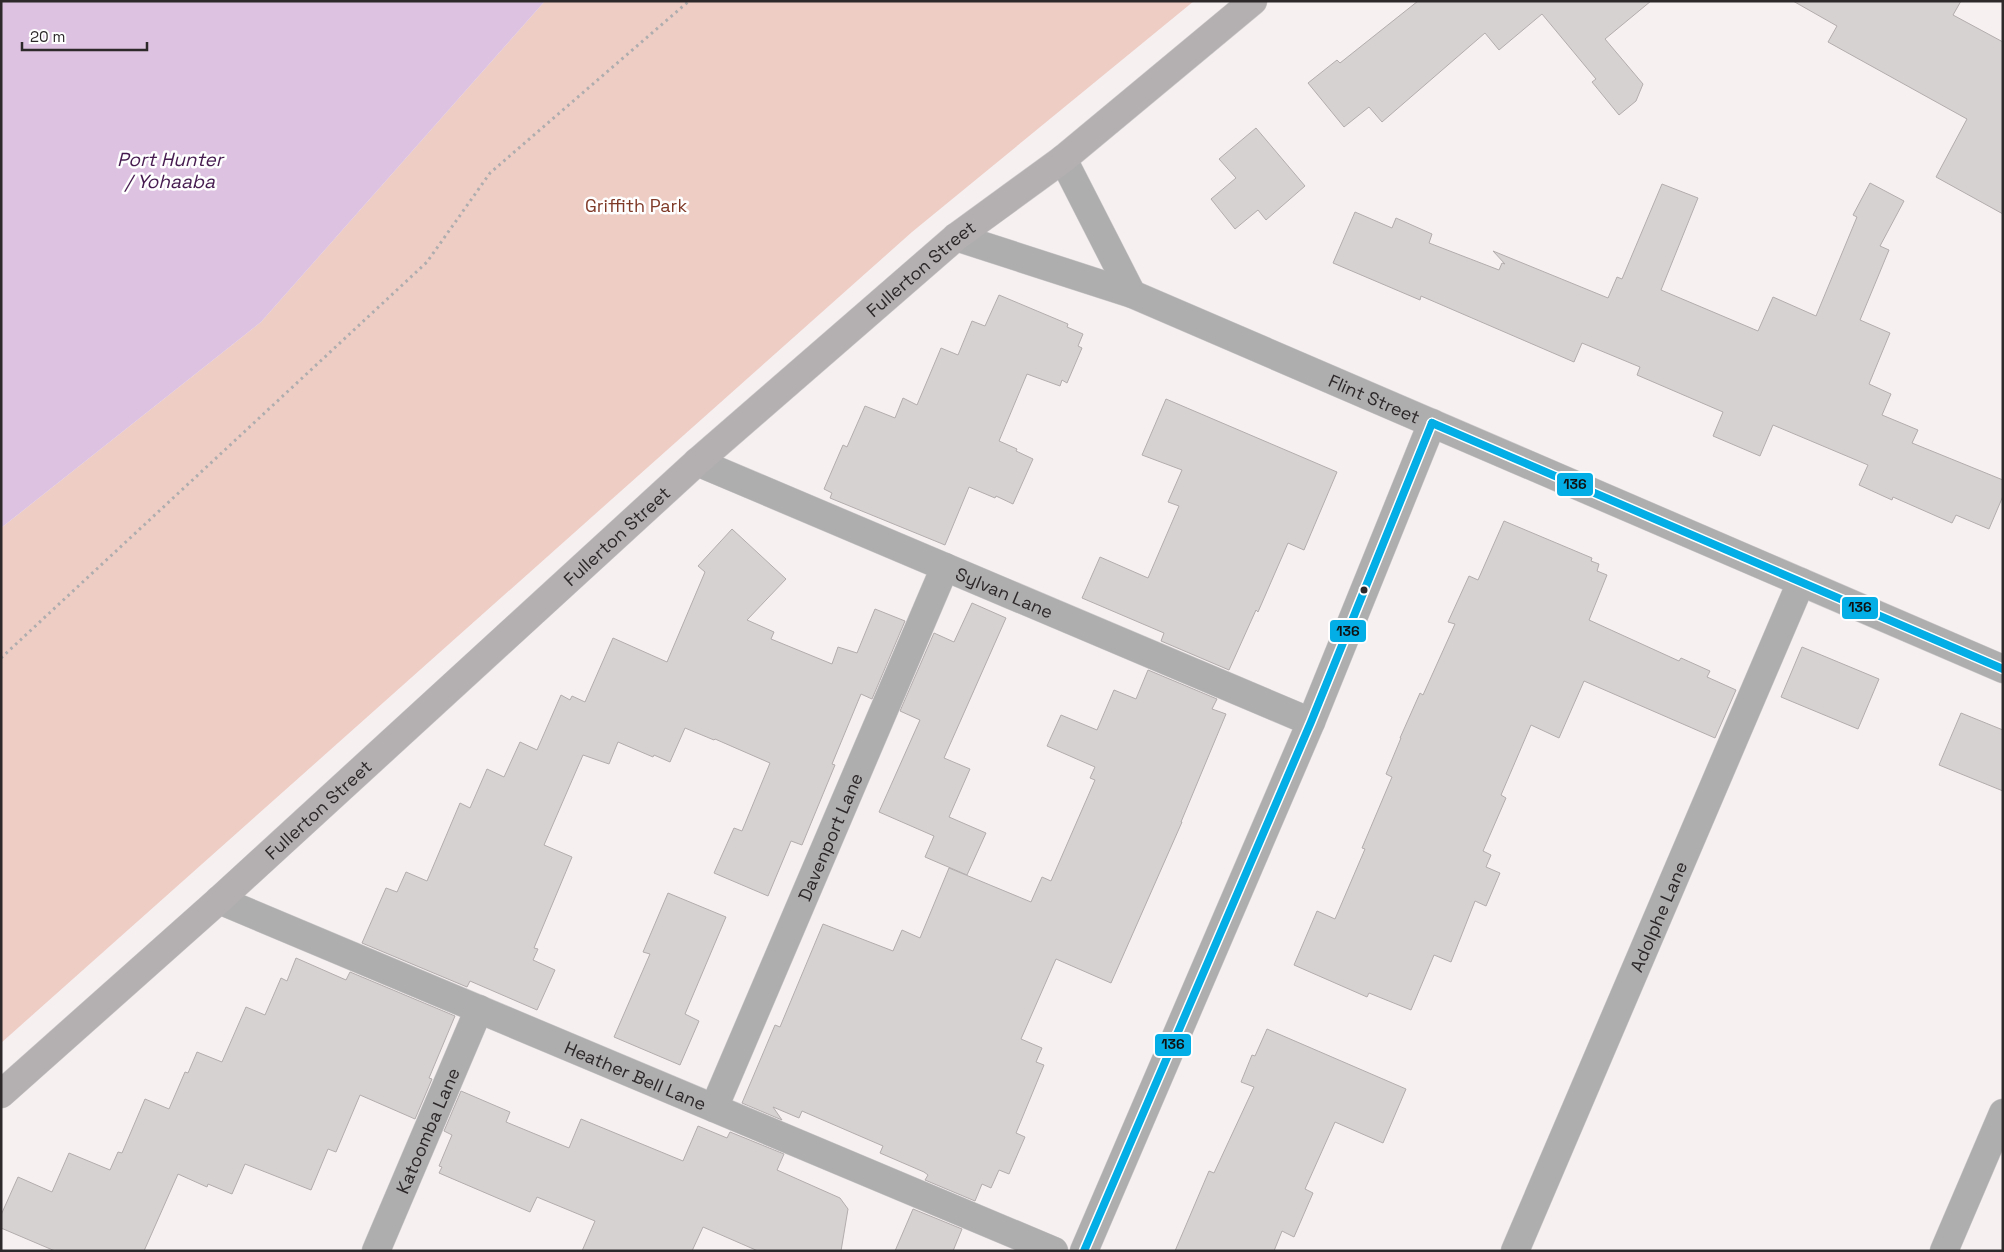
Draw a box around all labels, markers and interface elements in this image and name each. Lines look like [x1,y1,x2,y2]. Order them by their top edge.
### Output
scale bar [22,20,148,52]
text: 20 m [30,27,65,46]
water label: Port Hunter / Yohaaba [117,147,225,194]
park label: Griffith Park [585,194,687,217]
street label: Fullerton Street [861,215,980,322]
street label: Flint Street [1325,369,1424,428]
line badge: 136 [1556,472,1594,497]
text: 136 [1563,475,1587,493]
street label: Fullerton Street [558,481,675,590]
street label: Sylvan Lane [952,561,1057,623]
unlabelled marker [1359,585,1369,595]
line badge: 136 [1841,596,1879,620]
text: 136 [1848,598,1872,616]
line badge: 136 [1329,619,1367,643]
text: 136 [1336,622,1360,640]
street label: Fullerton Street [260,755,376,864]
street label: Davenport Lane [792,769,867,904]
street label: Adolphe Lane [1624,857,1692,975]
line badge: 136 [1154,1033,1192,1057]
street label: Heather Bell Lane [561,1035,710,1115]
text: 136 [1161,1035,1185,1053]
street label: Katoomba Lane [390,1064,464,1197]

